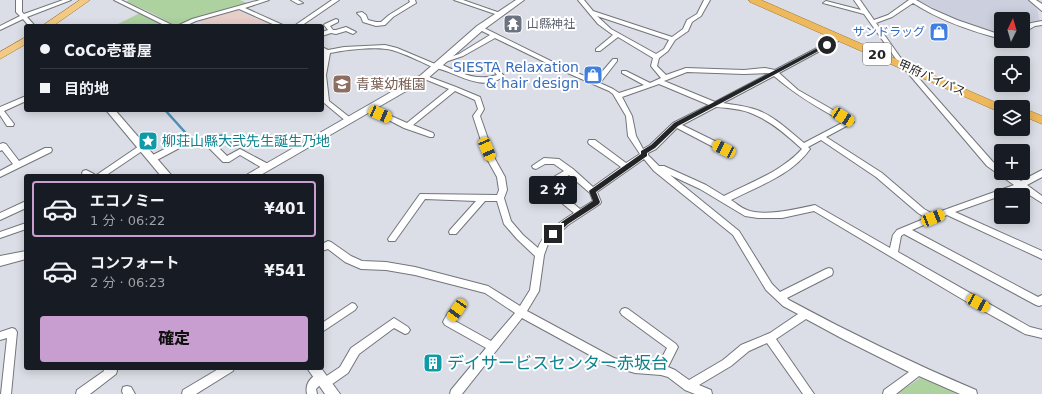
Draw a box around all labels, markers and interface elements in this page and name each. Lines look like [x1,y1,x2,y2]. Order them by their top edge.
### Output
north arrow [994,12,1030,48]
map controls [994,12,1030,224]
temple icon: 山縣神社 [502,13,524,35]
place label: 山縣神社 [527,17,575,31]
shop icon: サンドラッグ [928,21,950,43]
place label: サンドラッグ [853,25,925,39]
route start [818,36,836,54]
text: CoCo壱番屋 [64,42,152,60]
road number: 20 [863,43,891,65]
button: locate [994,56,1030,92]
street label: 甲府バイパス [896,57,968,99]
place label: SIESTA Relaxation & hair design [453,59,579,91]
shop icon: SIESTA Relaxation & hair design [582,64,604,86]
school or university icon: 青葉幼稚園 [331,73,353,95]
place label: 青葉幼稚園 [356,76,426,92]
text: 目的地 [64,80,109,98]
button: layers [994,100,1030,136]
car [367,104,393,124]
car [830,105,856,129]
place icon: 柳荘山縣大弐先生誕生乃地 [137,130,159,152]
place label: 柳荘山縣大弐先生誕生乃地 [162,133,330,149]
car [477,136,497,162]
car [711,138,737,160]
button: + [994,144,1030,180]
callout: 2 分 [529,176,577,204]
text: 2 分 [540,182,566,197]
button: − [994,188,1030,224]
icon: car [42,191,78,227]
text: エコノミー [90,192,165,210]
text: ¥401 [264,200,306,218]
car [920,208,946,228]
text: 1 分 · 06:22 [90,213,165,228]
route end [544,225,562,243]
icon: car [42,253,78,289]
text: コンフォート [90,254,180,272]
text: ¥541 [264,262,306,280]
text: 2 分 · 06:23 [90,275,165,290]
car [965,292,991,314]
car [445,297,469,323]
button: 確定 [40,316,308,362]
building icon: デイサービスセンター赤坂台 [422,352,444,374]
place label: デイサービスセンター赤坂台 [447,353,668,373]

